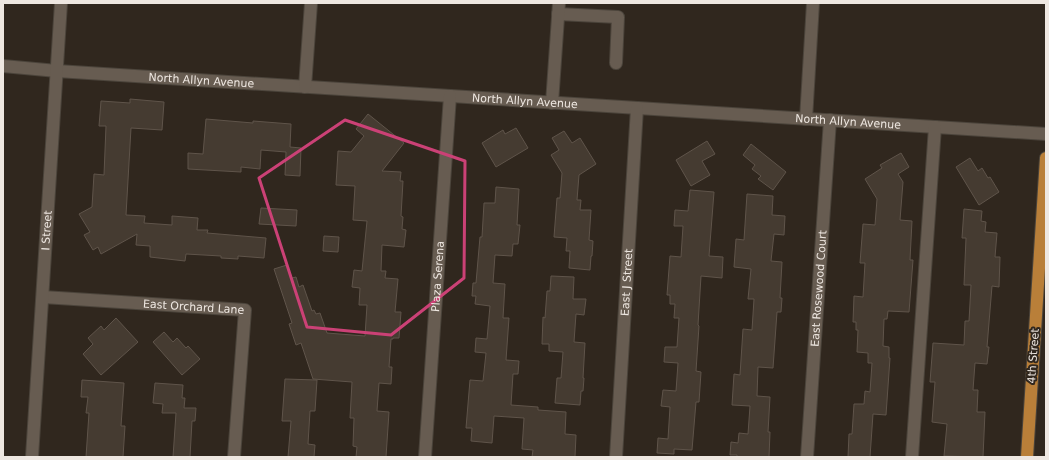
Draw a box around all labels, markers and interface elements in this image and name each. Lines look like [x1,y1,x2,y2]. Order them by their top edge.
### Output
street label: North Allyn Avenue [148,71,255,91]
street label: North Allyn Avenue [472,91,578,111]
street label: North Allyn Avenue [795,112,902,132]
street label: I Street [39,209,55,251]
street label: East Rosewood Court [809,229,830,347]
street label: Plaza Serena [429,241,447,312]
street label: East J Street [618,248,636,316]
street label: East Orchard Lane [143,297,245,317]
street label: 4th Street [1025,327,1042,384]

